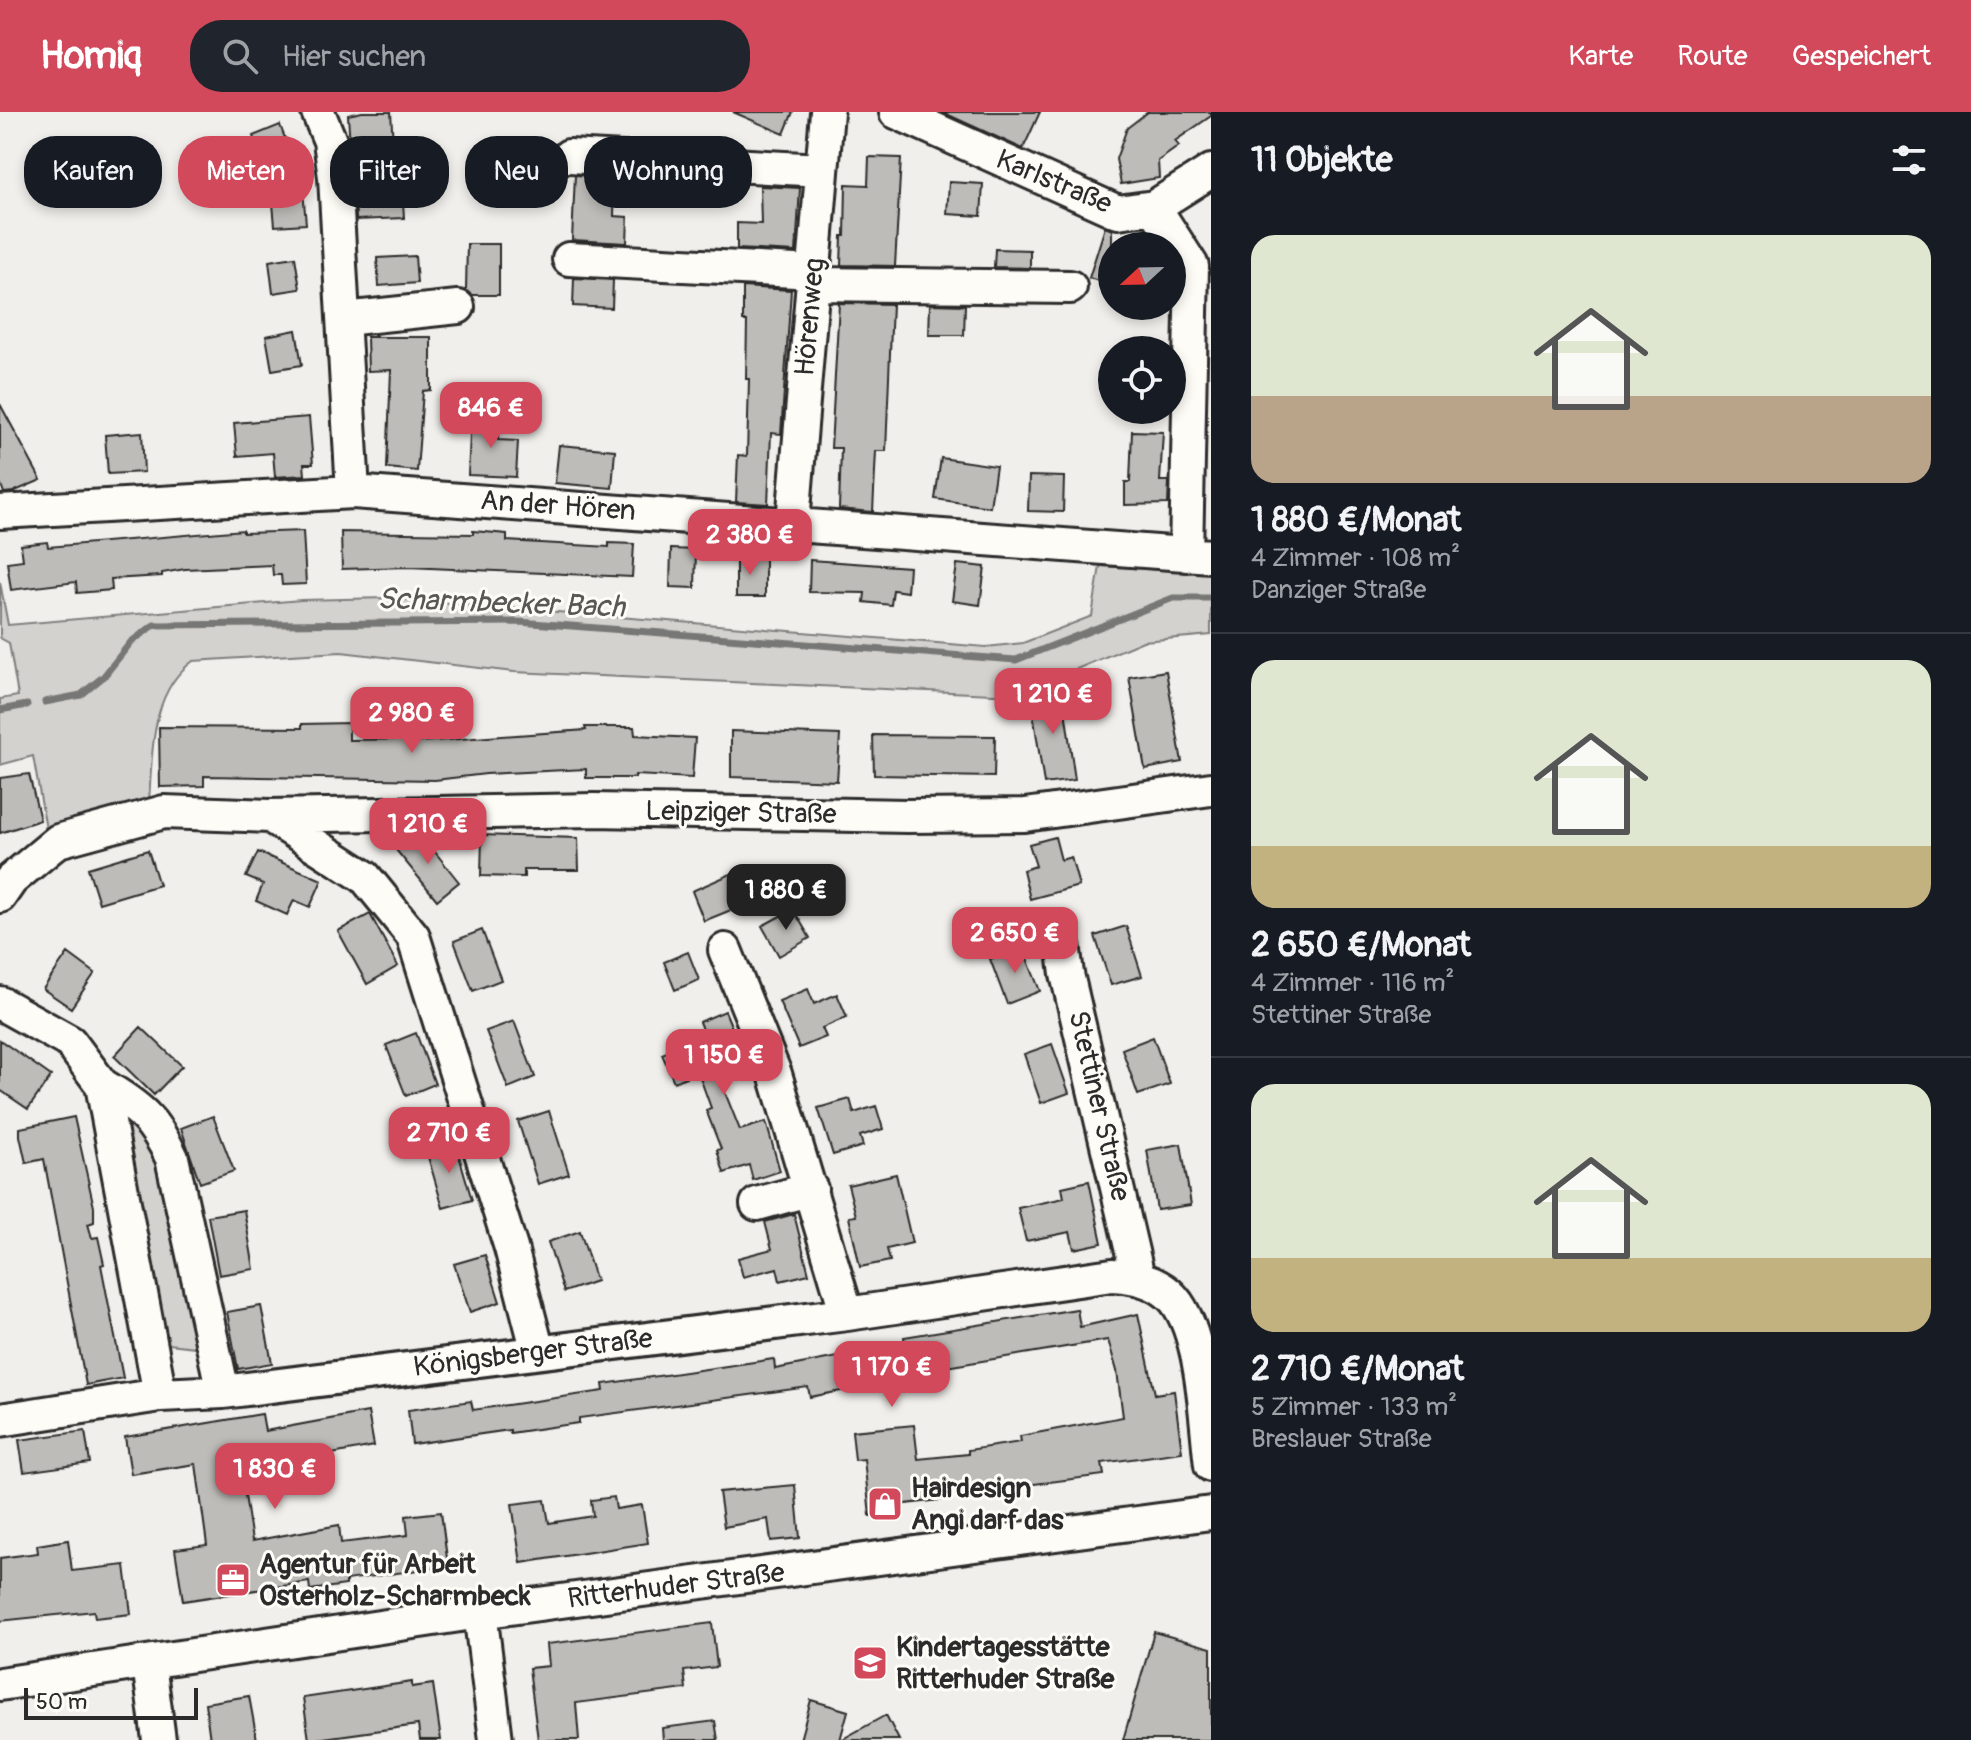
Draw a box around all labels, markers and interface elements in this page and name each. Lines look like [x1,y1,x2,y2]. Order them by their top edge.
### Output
search box [190,20,750,92]
text: Homiq [40,32,142,80]
icon: search [218,34,262,78]
text: Hier suchen [282,38,426,75]
text: Karte [1568,39,1633,74]
text: Route [1677,39,1748,74]
text: Gespeichert [1792,39,1931,74]
chip: Kaufen [24,136,162,208]
chip: Mieten [178,136,314,208]
chip: Filter [330,136,449,208]
chip: Neu [465,136,568,208]
chip: Wohnung [584,136,752,208]
icon: filters [1887,138,1931,182]
text: 11 Objekte [1251,139,1392,182]
street label: Karlstraße [991,142,1117,222]
north arrow [1098,232,1186,320]
map controls [1098,232,1186,424]
street label: Hörenweg [787,257,833,377]
icon: home [1519,287,1663,431]
button: locate [1098,336,1186,424]
pin: 846 € [435,382,547,450]
text: 846 € [458,392,524,424]
street label: An der Hören [479,483,637,529]
text: 1 880 €/Monat [1251,499,1461,542]
pin: 2 380 € [676,509,824,577]
text: 2 380 € [706,519,794,551]
text: 4 Zimmer · 108 m² [1251,542,1460,574]
text: Danziger Straße [1251,574,1426,606]
water label: Scharmbecker Bach [377,580,627,626]
pin: 1 210 € [979,668,1127,736]
text: 1 210 € [1012,678,1094,710]
pin: 2 980 € [338,687,486,755]
text: 2 980 € [368,697,456,729]
icon: home [1519,712,1663,856]
street label: Leipziger Straße [645,794,837,832]
pin: 1 210 € [354,798,502,866]
text: 1 210 € [387,808,469,840]
pin: 1 880 € [712,864,860,932]
text: 1 880 € [745,874,827,906]
pin: 2 650 € [941,907,1089,975]
text: 2 650 € [970,917,1060,949]
text: 2 650 €/Monat [1251,924,1471,967]
text: 4 Zimmer · 116 m² [1251,967,1455,999]
text: Stettiner Straße [1251,999,1431,1031]
street label: Stettiner Straße [1060,1007,1138,1205]
pin: 1 150 € [650,1029,798,1097]
text: 1 150 € [684,1039,764,1071]
pin: 2 710 € [375,1107,523,1175]
text: 2 710 € [407,1117,491,1149]
icon: home [1519,1136,1663,1280]
street label: Königsberger Straße [411,1321,655,1385]
pin: 1 170 € [818,1341,966,1409]
text: 2 710 €/Monat [1251,1348,1464,1391]
text: 1 170 € [852,1351,932,1383]
text: 5 Zimmer · 133 m² [1251,1391,1457,1423]
text: Breslauer Straße [1251,1423,1432,1455]
pin: 1 830 € [201,1443,349,1511]
text: 1 830 € [233,1453,317,1485]
place label: Hairdesign Angi darf das [911,1471,1064,1538]
shop icon: Hairdesign Angi darf das [866,1485,904,1523]
place label: Agentur für Arbeit Osterholz-Scharmbeck [259,1547,531,1614]
street label: Ritterhuder Straße [566,1555,787,1617]
office icon: Agentur für Arbeit Osterholz-Scharmbeck [214,1561,252,1599]
place label: Kindertagesstätte Ritterhuder Straße [896,1630,1116,1697]
school or university icon: Kindertagesstätte Ritterhuder Straße [851,1644,889,1682]
scale bar [24,1684,198,1720]
text: 50 m [36,1688,87,1716]

